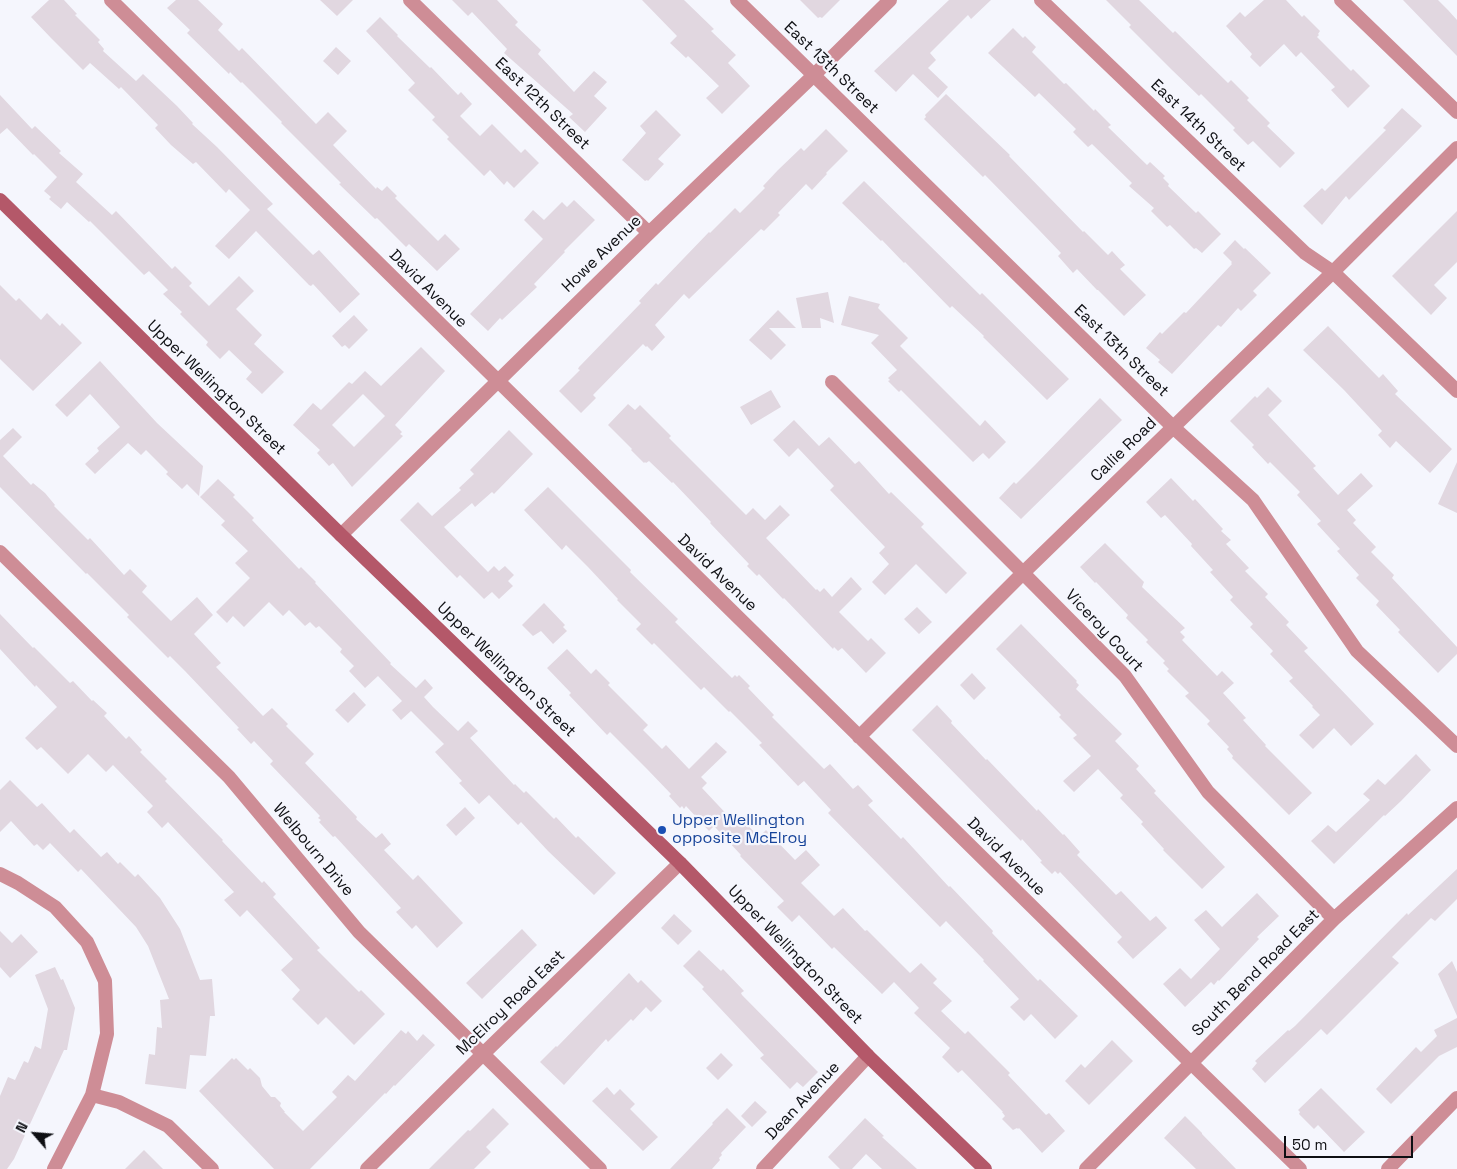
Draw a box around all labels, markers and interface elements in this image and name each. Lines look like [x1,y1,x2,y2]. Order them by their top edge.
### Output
street label: East 13th Street [780,18,882,118]
street label: East 12th Street [491,54,593,154]
street label: East 14th Street [1146,76,1250,176]
street label: Howe Avenue [558,211,646,297]
street label: David Avenue [385,246,471,332]
street label: East 13th Street [1070,301,1172,401]
street label: Upper Wellington Street [143,317,289,459]
street label: Callie Road [1087,414,1161,486]
street label: David Avenue [673,530,761,616]
street label: Viceroy Court [1061,586,1147,676]
street label: Upper Wellington Street [433,599,579,741]
street label: Welbourn Drive [269,800,357,900]
place label: Upper Wellington opposite McElroy [672,811,807,849]
street label: David Avenue [963,814,1049,900]
marker: Upper Wellington opposite McElroy [656,824,668,836]
street label: Upper Wellington Street [724,882,866,1028]
street label: South Bend Road East [1188,905,1324,1041]
street label: McElroy Road East [453,946,569,1060]
street label: Dean Avenue [762,1058,844,1144]
north arrow [10,1109,60,1159]
text: N [11,1119,32,1135]
scale bar [1287,1126,1416,1158]
text: 50 m [1292,1135,1327,1154]

